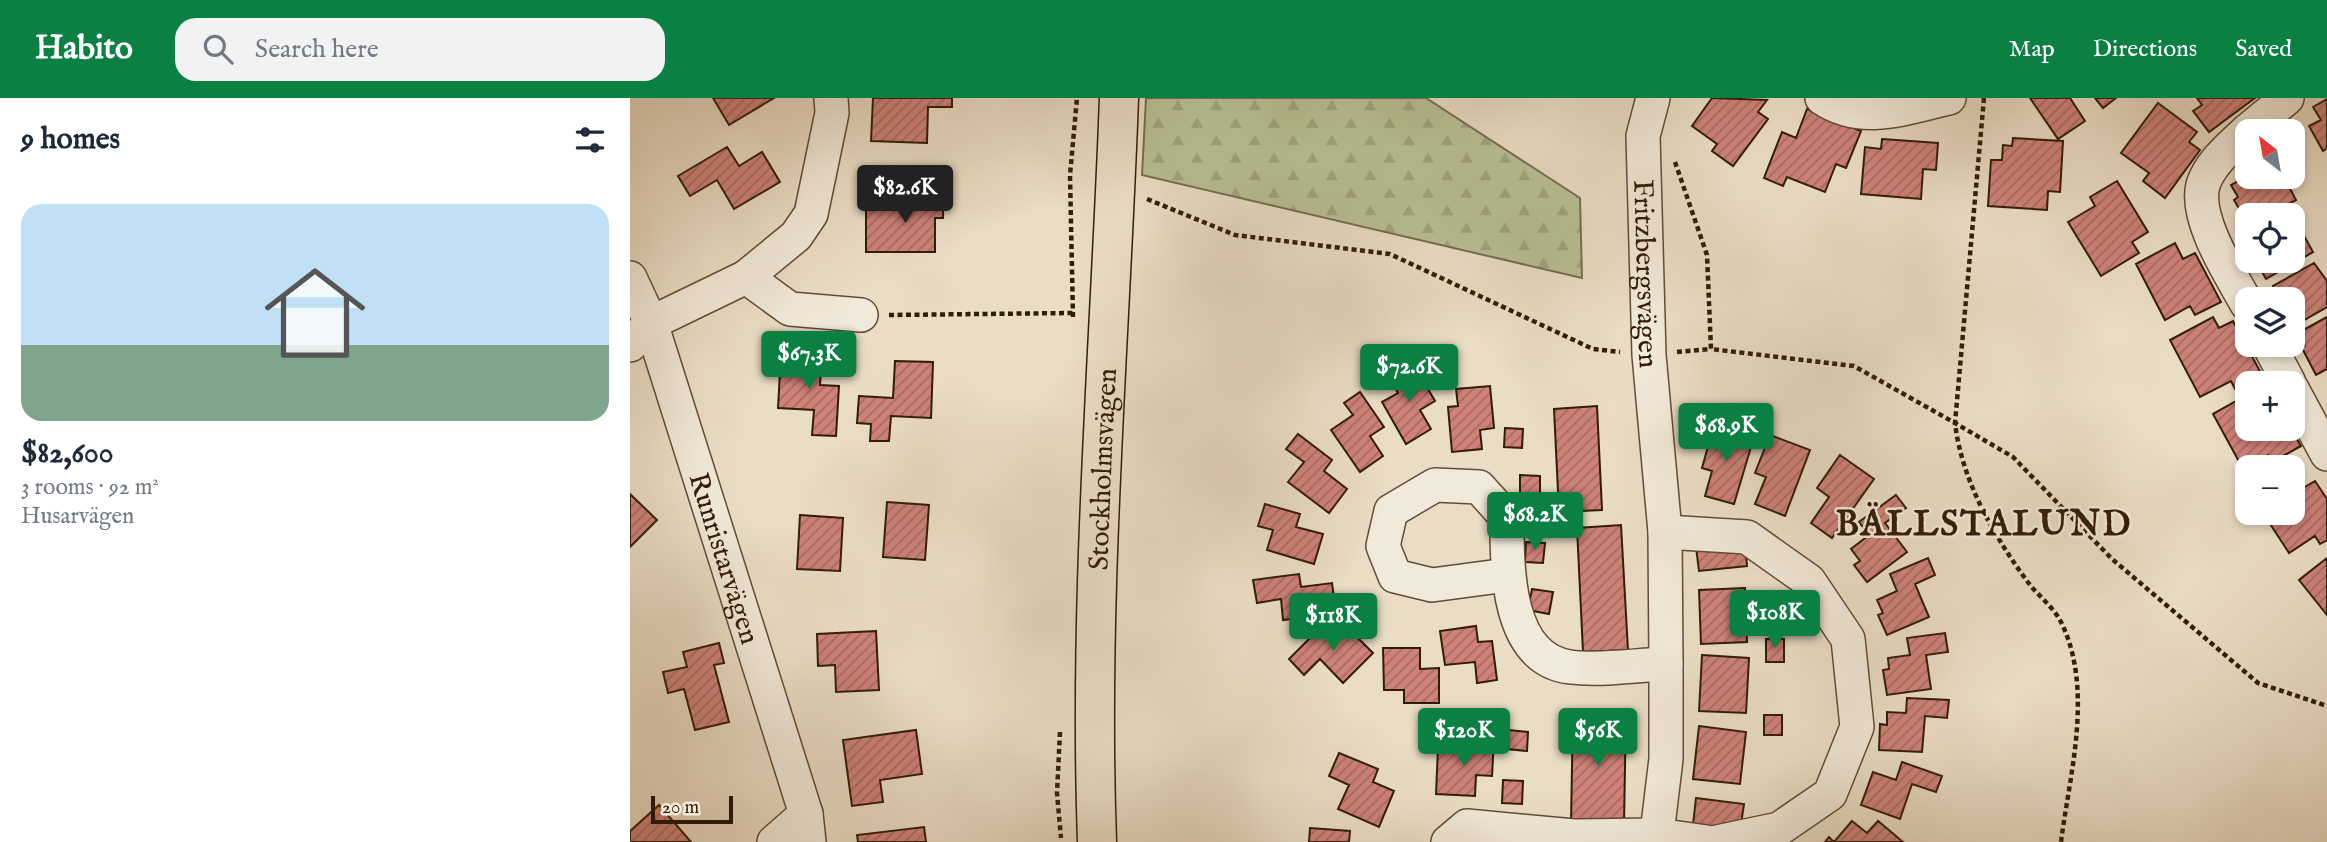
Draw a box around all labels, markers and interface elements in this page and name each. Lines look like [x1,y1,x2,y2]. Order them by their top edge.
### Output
search box [175,18,665,81]
text: Habito [35,28,133,70]
icon: search [199,30,237,68]
text: Search here [255,33,379,66]
text: Map [2009,34,2055,65]
text: Directions [2093,34,2197,65]
text: Saved [2235,34,2292,65]
north arrow [2235,119,2305,189]
map controls [2235,119,2305,525]
text: 9 homes [21,121,120,159]
icon: filters [571,121,609,159]
pin: $82.6K [848,166,962,225]
text: $82.6K [873,173,937,202]
street label: Fritzbergsvägen [1624,179,1665,370]
button: locate [2235,203,2305,273]
icon: home [252,250,378,376]
button: layers [2235,287,2305,357]
pin: $67.3K [752,331,866,391]
text: $67.3K [777,339,841,368]
pin: $72.6K [1352,344,1466,404]
text: $72.6K [1376,352,1442,381]
street label: Stockholmsvägen [1082,367,1126,571]
button: + [2235,371,2305,441]
pin: $68.9K [1669,404,1783,463]
text: $68.9K [1694,411,1758,440]
text: $82,600 [21,435,114,473]
button: − [2235,455,2305,525]
street label: Runristarvägen [679,469,766,649]
text: 3 rooms · 92 m² [21,473,159,502]
pin: $68.2K [1478,492,1592,552]
text: $68.2K [1503,500,1567,529]
district label: BÄLLSTALUND [1836,501,2132,548]
text: Husarvägen [21,502,134,531]
pin: $108K [1726,590,1824,650]
pin: $118K [1284,594,1382,653]
text: $108K [1746,598,1804,627]
text: $118K [1305,601,1361,630]
pin: $120K [1415,708,1513,768]
pin: $56K [1557,708,1639,768]
text: $120K [1434,716,1494,745]
text: $56K [1574,716,1622,745]
scale bar [651,793,733,825]
text: 20 m [662,796,699,820]

